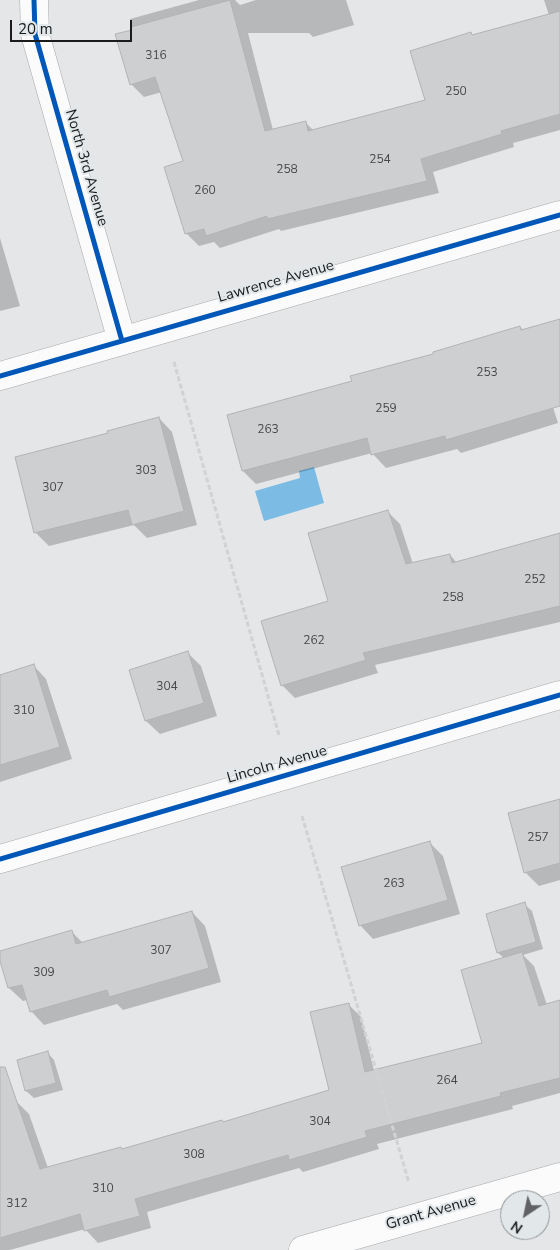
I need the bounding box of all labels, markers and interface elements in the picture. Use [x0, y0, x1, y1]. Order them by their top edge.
scale bar [12, 10, 135, 42]
text: 20 m [18, 19, 53, 39]
house number: 316 [145, 49, 167, 63]
house number: 250 [445, 85, 467, 99]
street label: North 3rd Avenue [61, 107, 111, 229]
house number: 254 [369, 153, 391, 167]
house number: 258 [276, 163, 298, 177]
house number: 260 [194, 184, 216, 198]
street label: Lawrence Avenue [216, 257, 336, 307]
house number: 253 [476, 366, 498, 380]
house number: 259 [375, 402, 397, 416]
house number: 263 [257, 423, 279, 437]
house number: 303 [135, 464, 157, 478]
house number: 307 [42, 481, 64, 495]
house number: 252 [524, 573, 546, 587]
house number: 258 [442, 591, 464, 605]
house number: 262 [303, 634, 325, 648]
house number: 304 [156, 680, 178, 694]
house number: 310 [13, 704, 35, 718]
street label: Lincoln Avenue [225, 742, 329, 788]
house number: 257 [527, 831, 549, 845]
house number: 263 [383, 877, 405, 891]
house number: 307 [150, 944, 172, 958]
house number: 309 [33, 966, 55, 980]
house number: 264 [436, 1074, 458, 1088]
house number: 304 [309, 1115, 331, 1129]
house number: 308 [183, 1148, 205, 1162]
house number: 310 [92, 1182, 114, 1196]
north arrow [500, 1190, 550, 1240]
street label: Grant Avenue [384, 1192, 478, 1234]
house number: 312 [6, 1197, 28, 1211]
text: N [507, 1216, 527, 1238]

